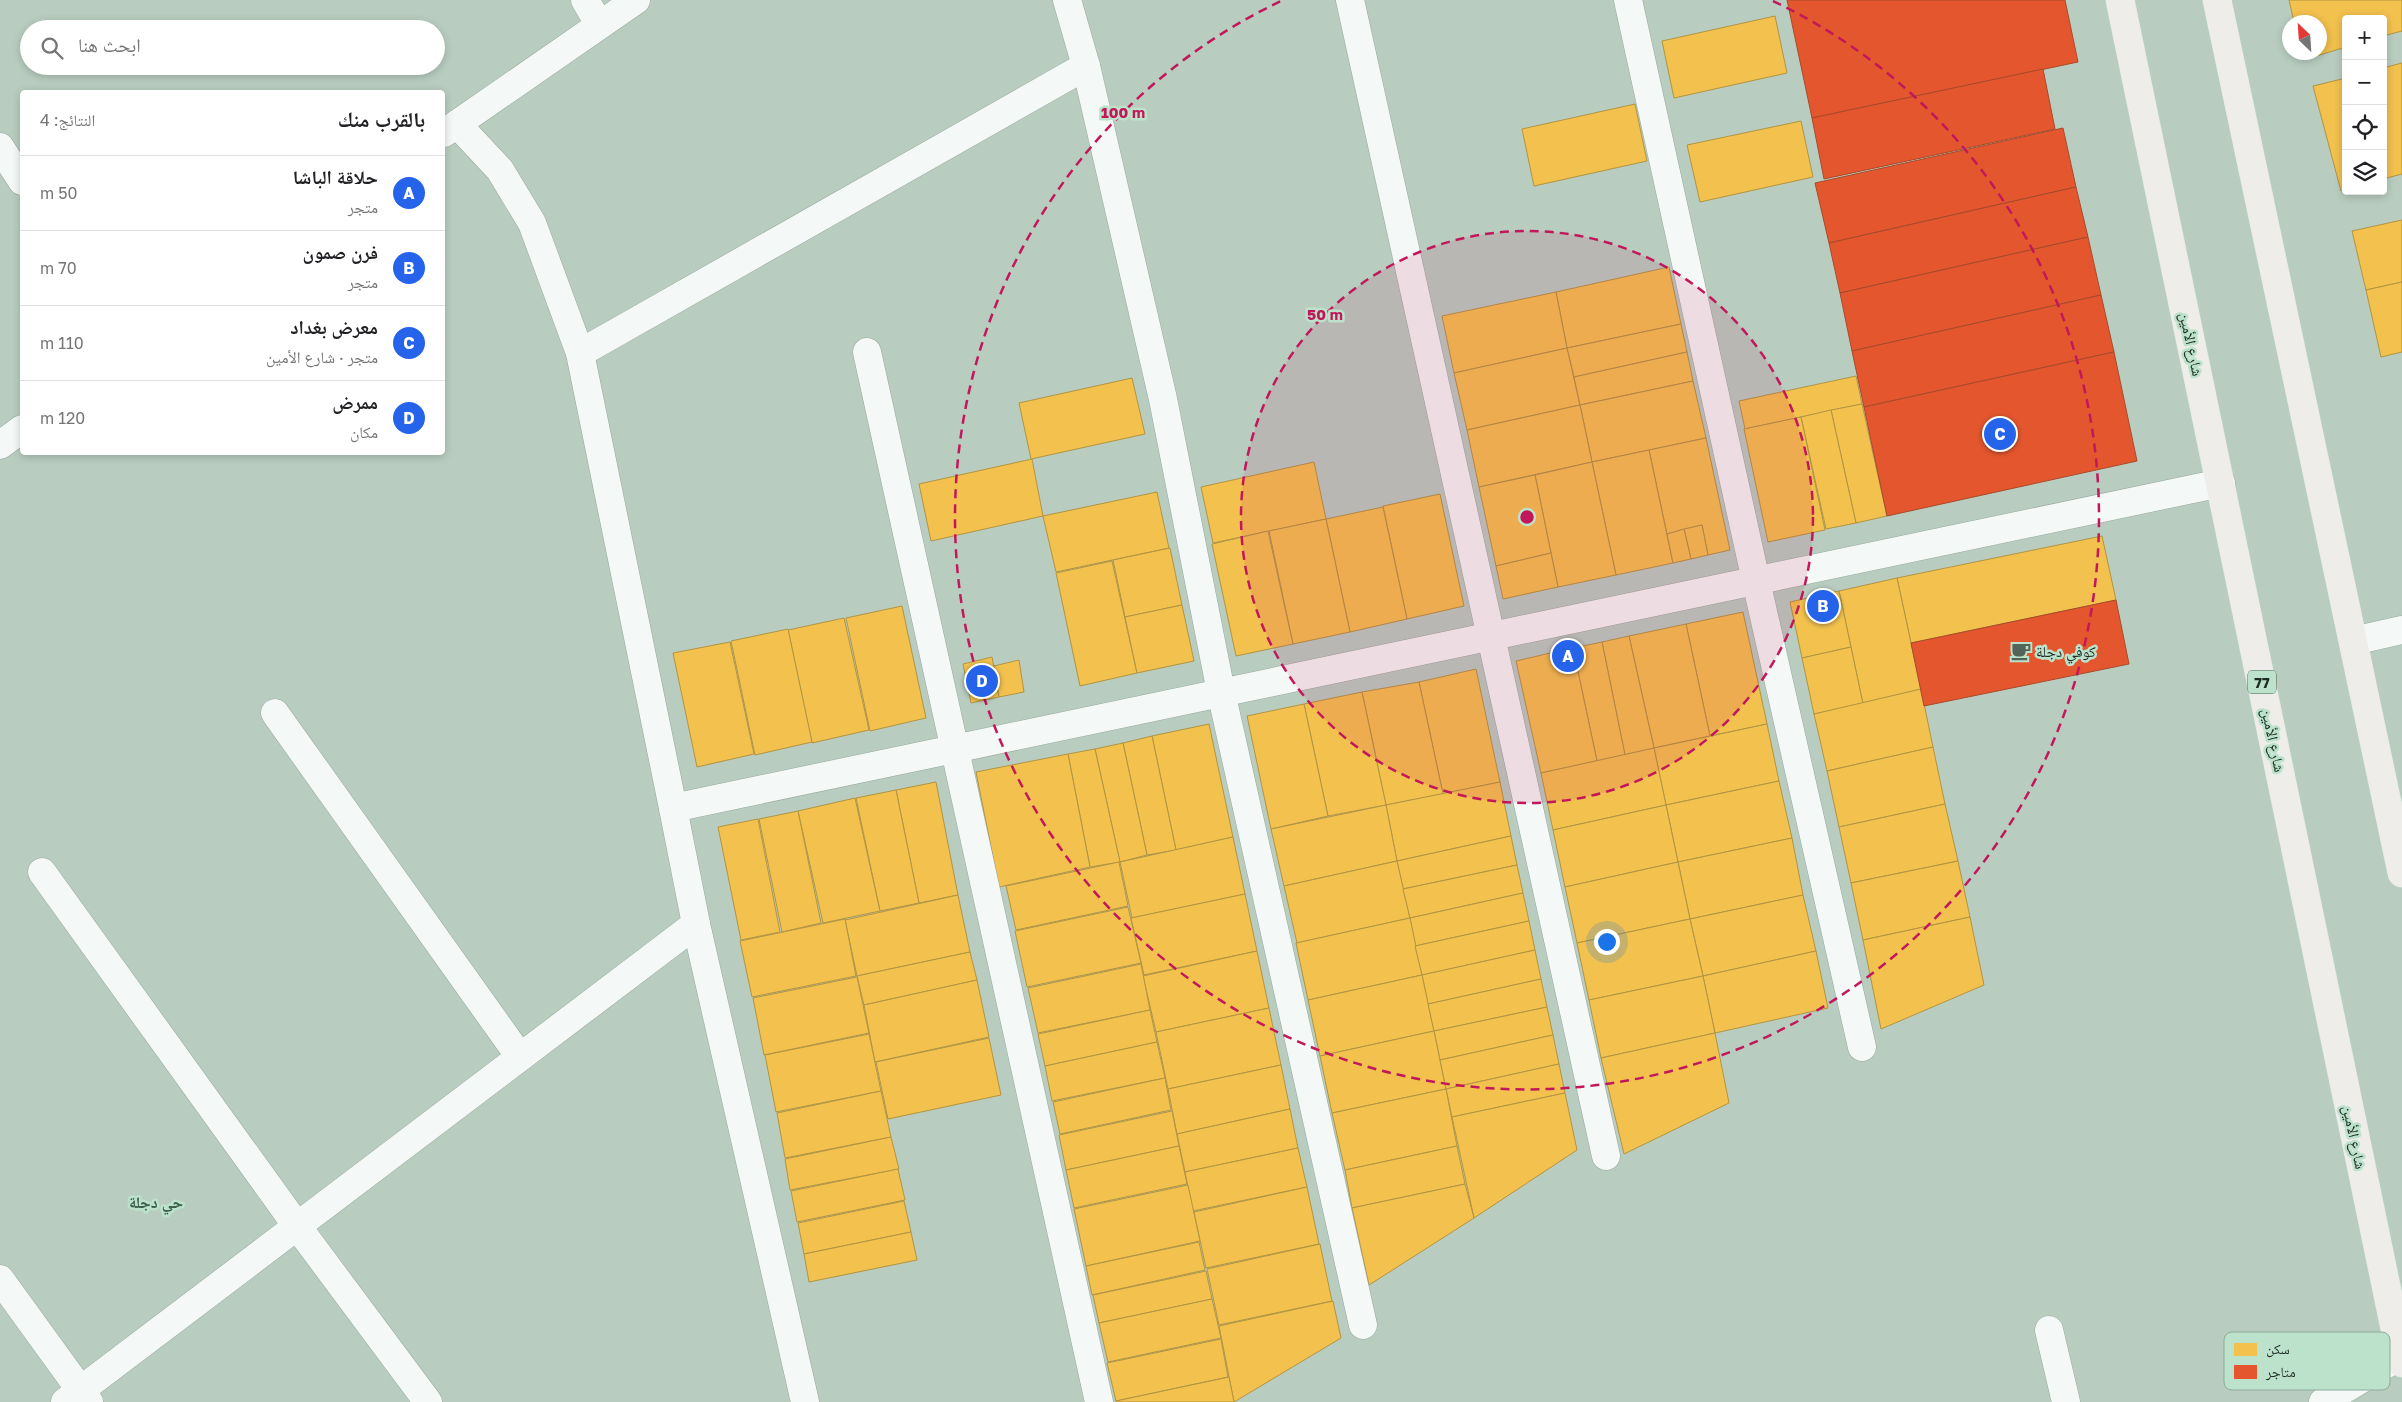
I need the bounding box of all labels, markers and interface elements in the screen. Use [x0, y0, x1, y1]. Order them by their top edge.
north arrow [2282, 15, 2327, 60]
map controls [2342, 15, 2387, 195]
button: + [2342, 15, 2387, 60]
search box [20, 20, 445, 75]
text: ابحث هنا [78, 33, 141, 56]
icon: search [38, 34, 66, 62]
button: − [2342, 60, 2387, 105]
text: 100 m [1101, 103, 1145, 121]
button: locate [2342, 105, 2387, 150]
text: بالقرب منك [338, 106, 425, 132]
text: النتائج: 4 [40, 110, 95, 130]
button: layers [2342, 150, 2387, 195]
text: حلاقة الباشا [293, 165, 378, 188]
text: 50 m [40, 183, 77, 203]
text: A [403, 183, 415, 203]
text: متجر [348, 197, 378, 217]
text: فرن صمون [302, 240, 378, 263]
text: 70 m [40, 258, 77, 278]
text: B [403, 258, 415, 278]
text: متجر [348, 272, 378, 292]
text: 50 m [1307, 305, 1343, 323]
street label: شارع الأمين [2175, 311, 2208, 378]
text: معرض بغداد [290, 315, 378, 338]
text: 110 m [40, 333, 84, 353]
text: C [403, 333, 415, 353]
text: متجر · شارع الأمين [266, 347, 378, 367]
text: ممرض [332, 390, 378, 413]
text: 120 m [40, 408, 85, 428]
text: D [403, 408, 415, 428]
pin: C [1984, 415, 2016, 453]
text: مكان [350, 422, 378, 442]
centre of rings [1518, 508, 1536, 526]
pin: B [1807, 587, 1839, 625]
pin: A [1552, 637, 1584, 675]
cafe icon: كوفي دجلة [2010, 640, 2032, 662]
place label: كوفي دجلة [2036, 642, 2096, 664]
pin: D [966, 662, 998, 700]
road number: 77 [2248, 670, 2276, 694]
street label: شارع الأمين [2257, 707, 2290, 774]
your location [1594, 929, 1620, 955]
street label: شارع الأمين [2338, 1104, 2371, 1171]
district label: حي دجلة [129, 1192, 183, 1215]
legend [2224, 1332, 2390, 1390]
text: سكن [2266, 1340, 2290, 1358]
text: متاجر [2265, 1363, 2296, 1381]

